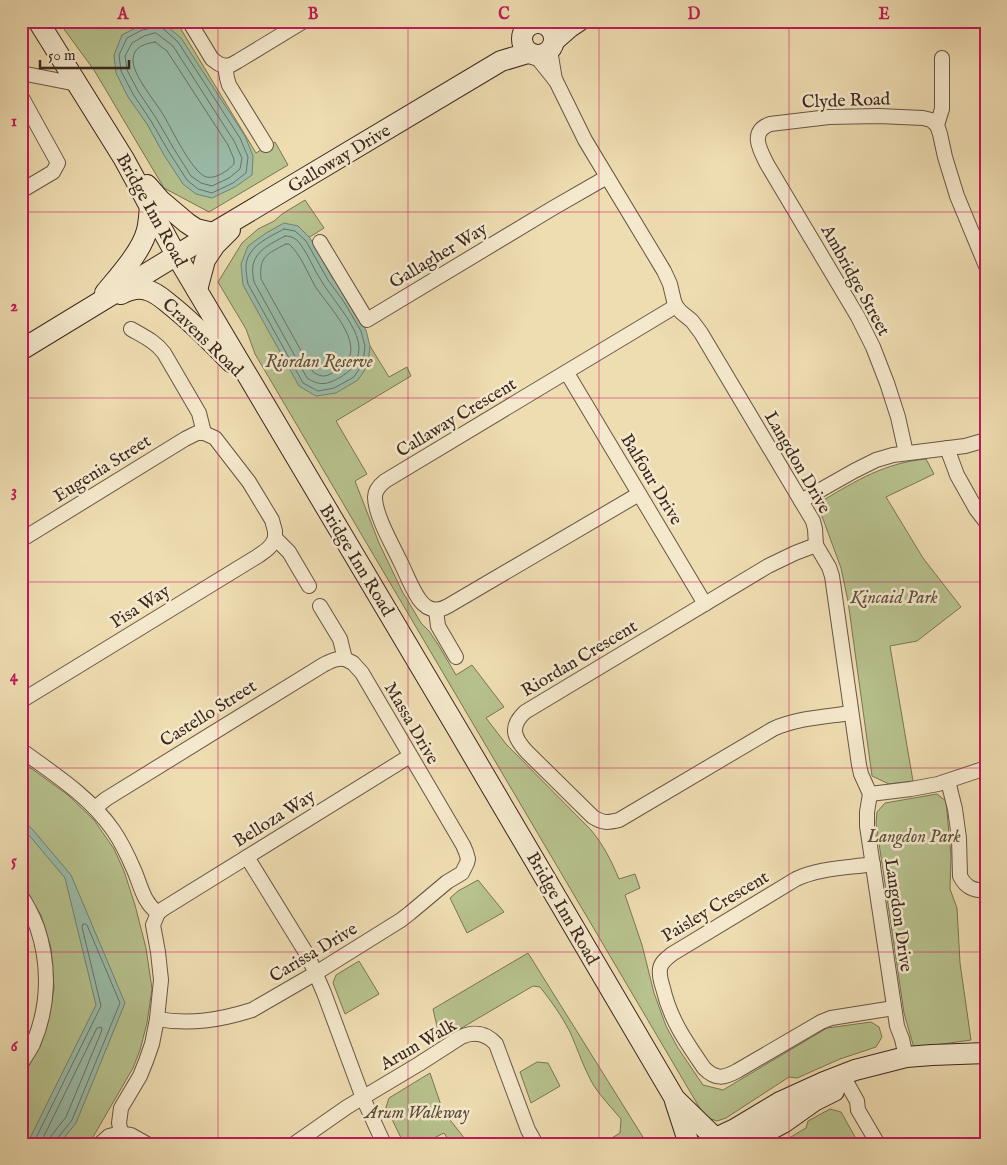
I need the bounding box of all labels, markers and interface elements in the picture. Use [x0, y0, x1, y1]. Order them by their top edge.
text: A [117, 5, 130, 25]
text: B [308, 5, 319, 25]
text: C [498, 5, 510, 25]
text: D [688, 5, 701, 25]
text: E [878, 5, 890, 25]
scale bar [40, 38, 129, 70]
text: 50 m [48, 46, 76, 65]
street label: Clyde Road [801, 88, 891, 115]
text: 1 [11, 112, 17, 132]
street label: Galloway Drive [284, 120, 395, 199]
street label: Bridge Inn Road [110, 150, 192, 272]
street label: Gallagher Way [386, 218, 492, 295]
street label: Ambridge Street [814, 220, 895, 340]
street label: Cravens Road [157, 294, 248, 383]
text: 2 [10, 297, 18, 317]
park label: Riordan Reserve [265, 351, 373, 374]
street label: Callaway Crescent [393, 373, 521, 463]
street label: Langdon Drive [758, 407, 835, 518]
street label: Eugenia Street [50, 430, 156, 508]
street label: Balfour Drive [614, 430, 687, 530]
text: 3 [11, 482, 17, 502]
street label: Bridge Inn Road [313, 501, 398, 621]
street label: Pisa Way [107, 580, 175, 634]
park label: Kincaid Park [849, 587, 938, 610]
street label: Riordan Crescent [518, 616, 642, 703]
text: 4 [10, 667, 19, 687]
street label: Castello Street [156, 675, 261, 753]
street label: Massa Drive [378, 679, 443, 769]
street label: Belloza Way [230, 785, 320, 853]
park label: Langdon Park [866, 826, 961, 849]
street label: Bridge Inn Road [520, 848, 603, 970]
text: 5 [11, 852, 17, 872]
street label: Langdon Drive [878, 857, 917, 974]
street label: Paisley Crescent [658, 866, 773, 948]
street label: Carissa Drive [266, 918, 362, 988]
street label: Arum Walk [376, 1014, 461, 1077]
text: 6 [11, 1037, 19, 1057]
park label: Arum Walkway [363, 1102, 469, 1125]

